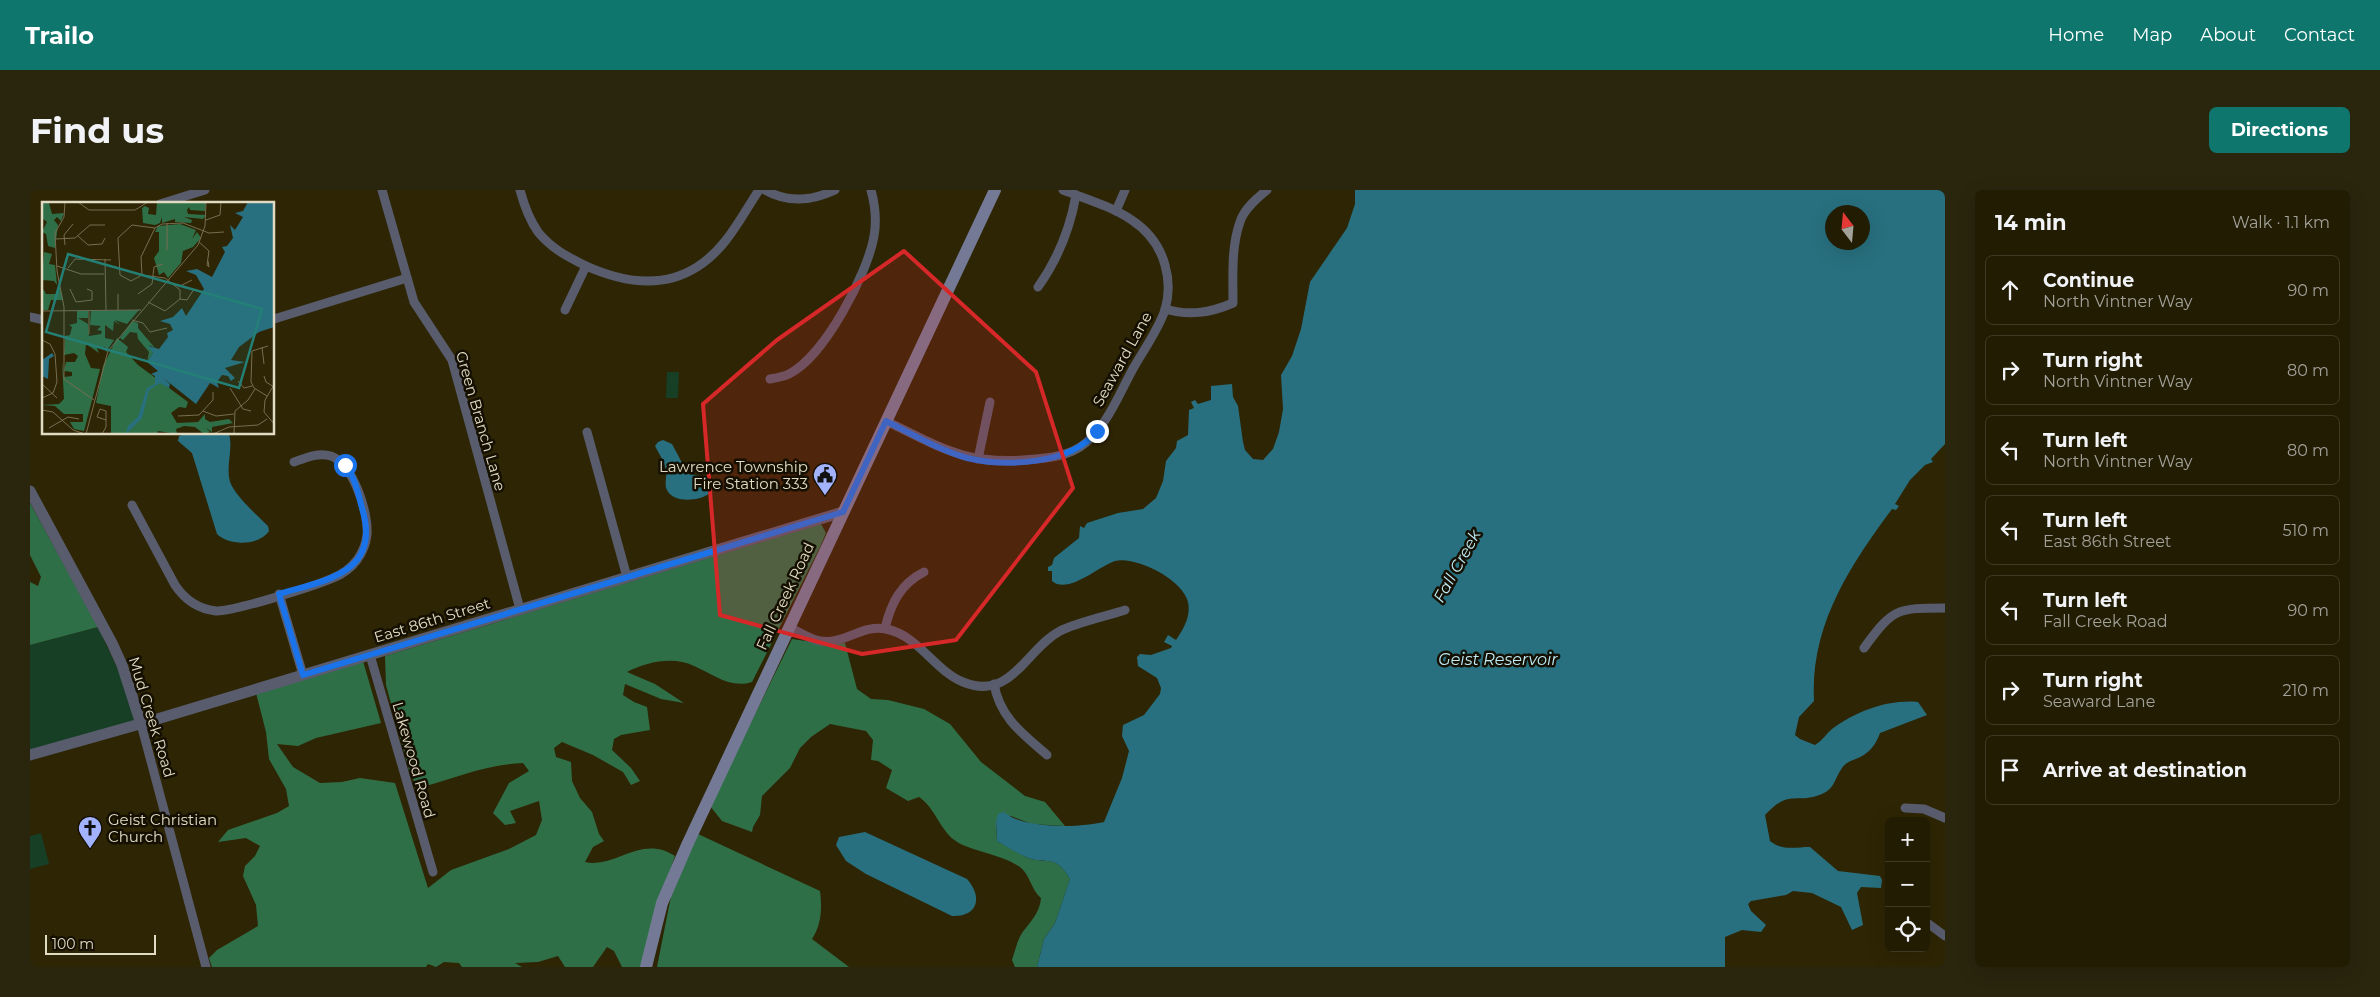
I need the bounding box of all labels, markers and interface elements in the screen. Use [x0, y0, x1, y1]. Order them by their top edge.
text: Trailo [25, 21, 94, 50]
text: Home [2048, 24, 2104, 46]
text: Map [2132, 24, 2172, 46]
text: About [2200, 24, 2256, 46]
text: Contact [2284, 24, 2355, 46]
button: Directions [2209, 107, 2350, 153]
text: Find us [30, 109, 164, 152]
inset map [42, 202, 275, 435]
north arrow [1825, 205, 1870, 250]
text: 14 min [1995, 210, 2067, 235]
text: Walk · 1.1 km [2232, 213, 2330, 232]
text: Continue [2043, 269, 2134, 292]
icon: ahead [1996, 276, 2024, 304]
text: 90 m [2287, 281, 2329, 300]
text: North Vintner Way [2043, 292, 2193, 311]
street label: Seaward Lane [1088, 308, 1156, 410]
street label: Green Branch Lane [452, 349, 510, 493]
text: Turn right [2043, 349, 2143, 372]
icon: right [1996, 356, 2024, 384]
text: 80 m [2287, 361, 2329, 380]
text: North Vintner Way [2043, 372, 2193, 391]
route end [1086, 420, 1109, 443]
text: Turn left [2043, 429, 2128, 452]
icon: left [1996, 436, 2024, 464]
text: 80 m [2287, 441, 2329, 460]
text: North Vintner Way [2043, 452, 2193, 471]
route start [334, 454, 357, 477]
place label: Lawrence Township Fire Station 333 [659, 457, 808, 493]
public building icon: Lawrence Township Fire Station 333 [812, 462, 838, 496]
text: Turn left [2043, 509, 2128, 532]
icon: left [1996, 516, 2024, 544]
text: 510 m [2282, 521, 2329, 540]
water label: Fall Creek [1429, 525, 1485, 606]
text: East 86th Street [2043, 532, 2171, 551]
street label: Fall Creek Road [752, 539, 818, 653]
text: Turn left [2043, 589, 2128, 612]
street label: East 86th Street [372, 593, 492, 647]
icon: left [1996, 596, 2024, 624]
text: 90 m [2287, 601, 2329, 620]
text: Fall Creek Road [2043, 612, 2168, 631]
water label: Geist Reservoir [1438, 650, 1558, 669]
street label: Mud Creek Road [125, 654, 179, 780]
text: Turn right [2043, 669, 2143, 692]
icon: right [1996, 676, 2024, 704]
text: 210 m [2282, 681, 2329, 700]
text: Seaward Lane [2043, 692, 2155, 711]
street label: Lakewood Road [388, 700, 440, 820]
icon: arrive [1996, 756, 2024, 784]
text: Arrive at destination [2043, 759, 2247, 782]
place label: Geist Christian Church [108, 810, 217, 846]
church icon: Geist Christian Church [77, 815, 103, 849]
map controls [1885, 817, 1930, 952]
button: + [1885, 817, 1930, 862]
button: − [1885, 862, 1930, 907]
button: locate [1885, 907, 1930, 952]
scale bar [45, 932, 156, 955]
text: 100 m [52, 935, 94, 953]

